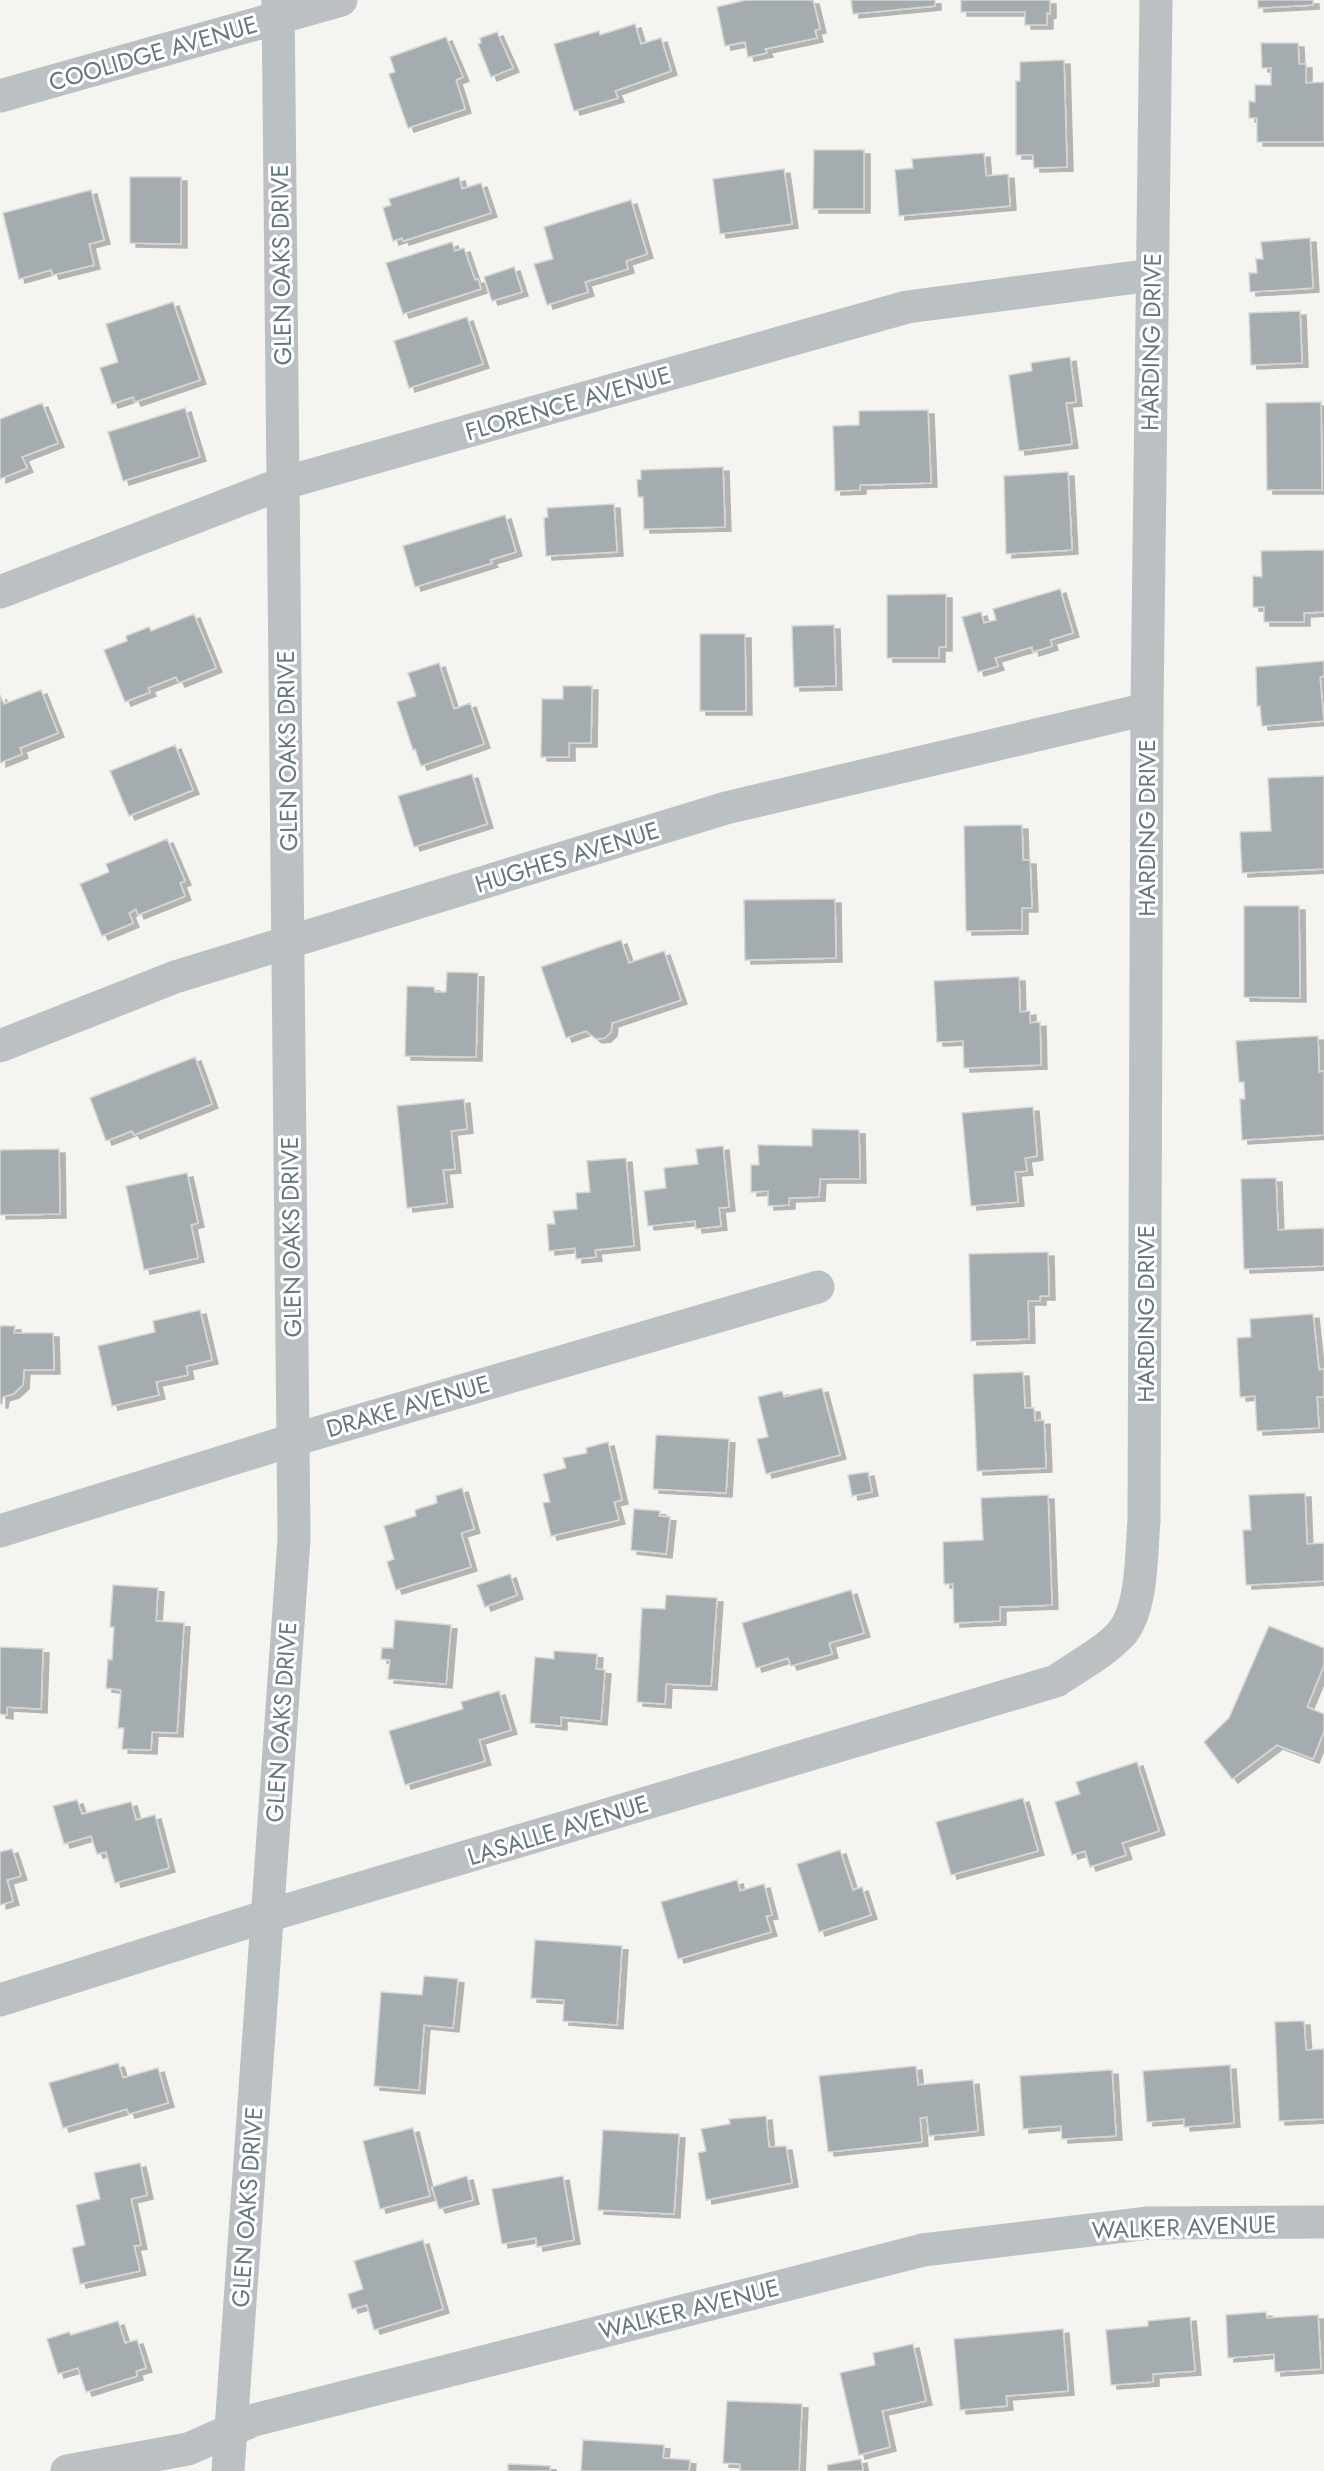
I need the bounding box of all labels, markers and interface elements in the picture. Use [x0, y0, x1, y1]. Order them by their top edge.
street label: COOLIDGE AVENUE [45, 6, 261, 100]
street label: GLEN OAKS DRIVE [262, 164, 300, 366]
street label: HARDING DRIVE [1132, 253, 1170, 431]
street label: FLORENCE AVENUE [461, 357, 675, 449]
street label: GLEN OAKS DRIVE [268, 650, 306, 852]
street label: HARDING DRIVE [1129, 739, 1164, 917]
street label: HUGHES AVENUE [471, 812, 663, 902]
street label: GLEN OAKS DRIVE [272, 1136, 310, 1338]
street label: HARDING DRIVE [1128, 1225, 1163, 1403]
street label: DRAKE AVENUE [322, 1366, 494, 1446]
street label: GLEN OAKS DRIVE [257, 1620, 305, 1824]
street label: LASALLE AVENUE [463, 1786, 653, 1874]
street label: GLEN OAKS DRIVE [223, 2105, 271, 2309]
street label: WALKER AVENUE [1091, 2206, 1277, 2248]
street label: WALKER AVENUE [595, 2270, 783, 2348]

